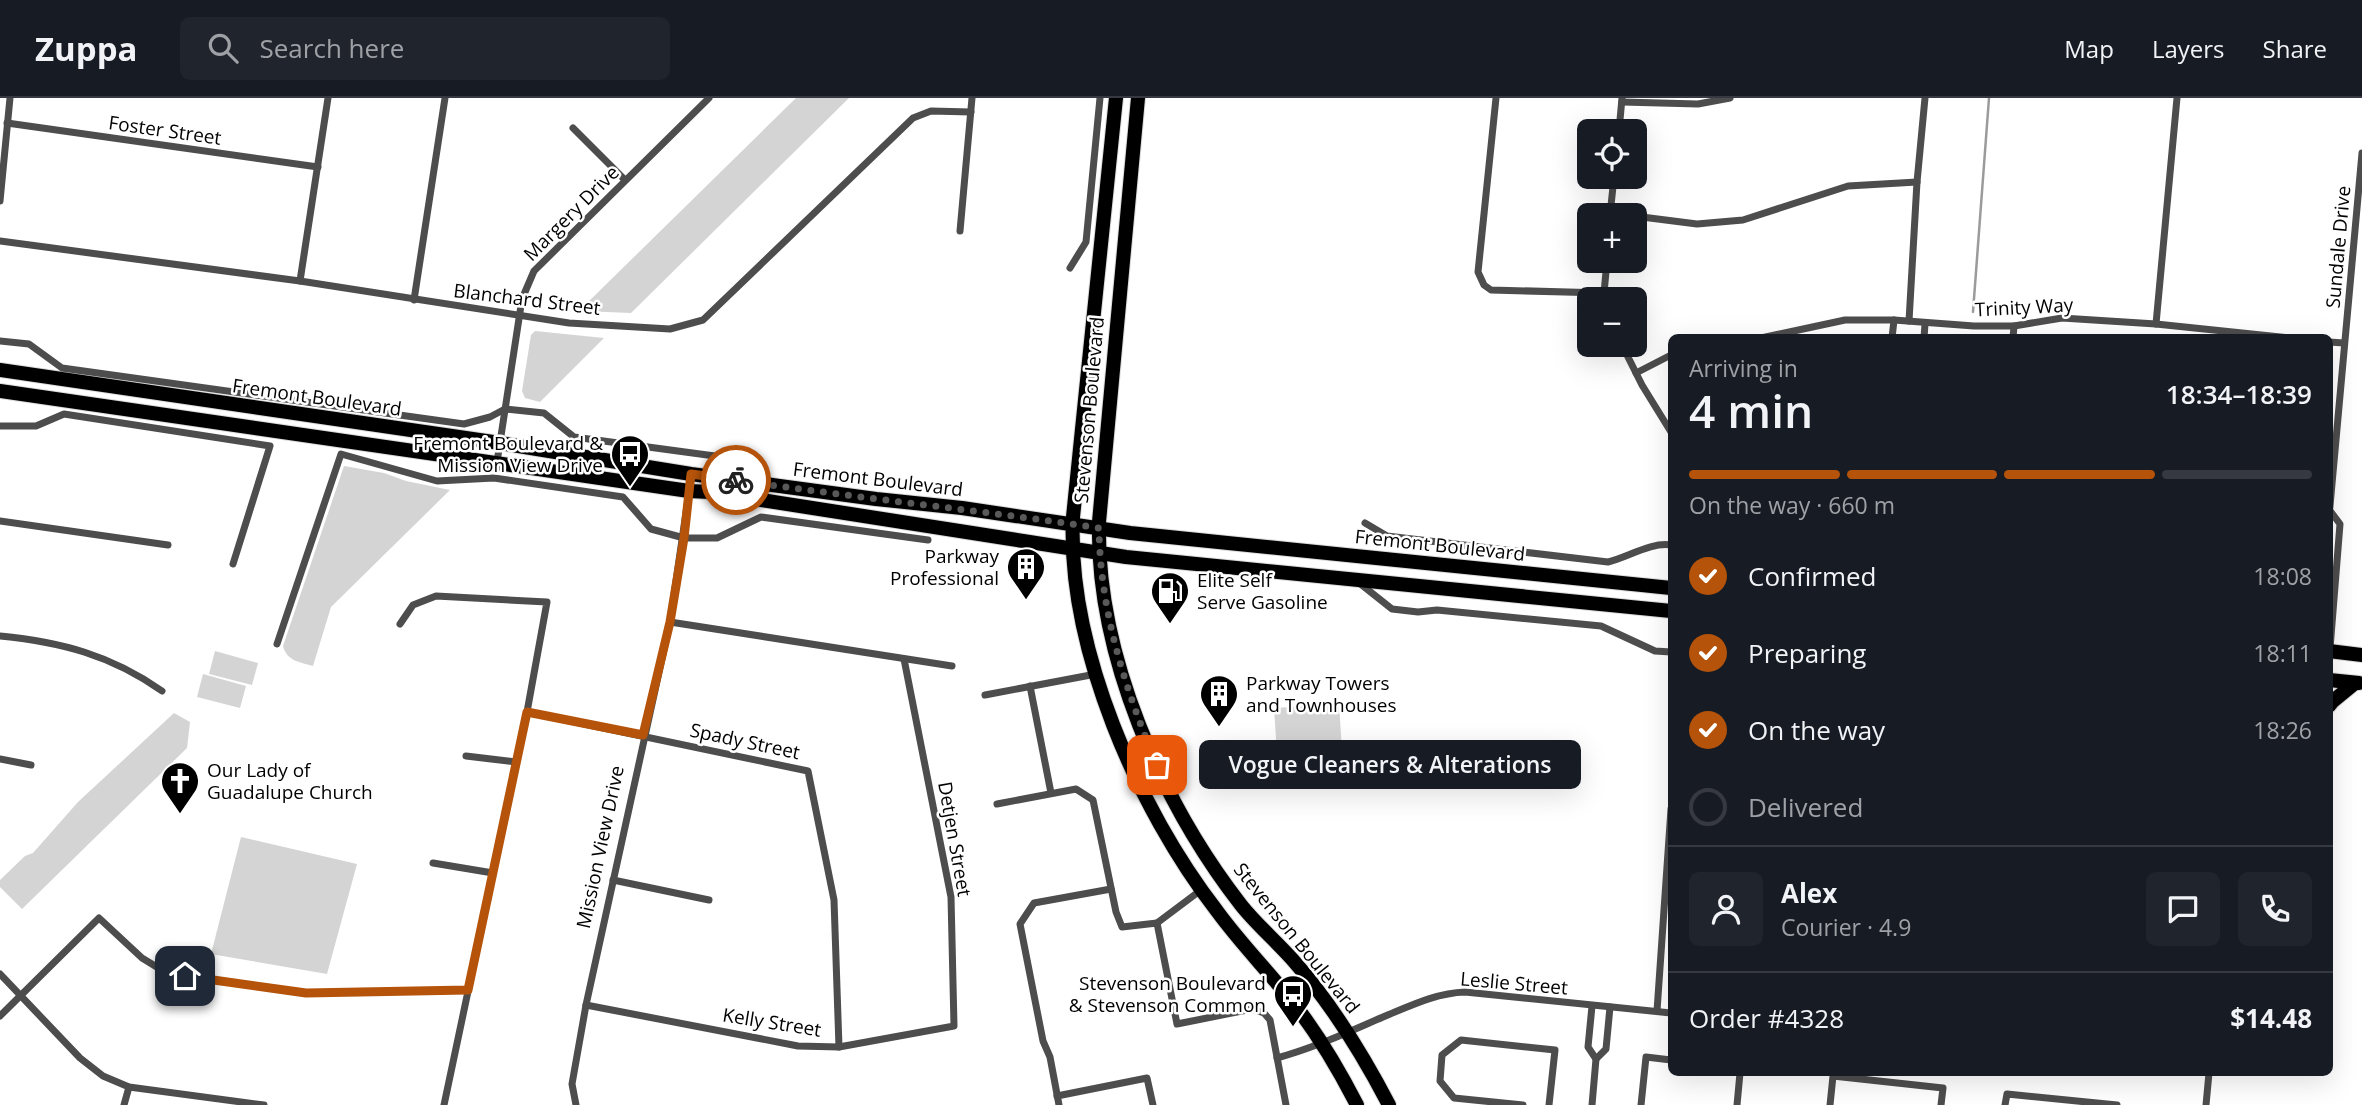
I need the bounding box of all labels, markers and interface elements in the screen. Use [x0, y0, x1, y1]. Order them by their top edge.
search box [180, 17, 670, 80]
text: Zuppa [35, 26, 138, 71]
icon: search [204, 29, 242, 67]
text: Search here [260, 30, 404, 66]
text: Map [2064, 32, 2114, 65]
text: Layers [2152, 32, 2225, 65]
text: Share [2263, 32, 2327, 65]
street label: Foster Street [107, 109, 223, 151]
map controls [1577, 119, 1647, 357]
button: locate [1577, 119, 1647, 189]
street label: Margery Drive [518, 160, 624, 266]
street label: Sundale Drive [2320, 185, 2356, 309]
button: + [1577, 203, 1647, 273]
street label: Blanchard Street [452, 277, 602, 321]
button: − [1577, 287, 1647, 357]
street label: Trinity Way [1974, 291, 2074, 323]
street label: Stevenson Boulevard [1068, 316, 1110, 504]
text: Arriving in [1689, 352, 1798, 384]
street label: Fremont Boulevard [231, 372, 403, 422]
text: 18:34–18:39 [2166, 376, 2312, 412]
text: 4 min [1689, 379, 1813, 441]
place label: Fremont Boulevard & Mission View Drive [413, 430, 603, 478]
bus stop icon: Fremont Boulevard & Mission View Drive [609, 433, 651, 488]
courier [701, 445, 771, 515]
street label: Fremont Boulevard [792, 456, 964, 502]
icon: bike [717, 461, 755, 499]
text: On the way · 660 m [1689, 489, 1895, 521]
street label: Fremont Boulevard [1354, 523, 1526, 567]
place label: Parkway Professional [890, 543, 999, 591]
building icon: Parkway Professional [1005, 546, 1047, 601]
icon: check [1689, 557, 1727, 595]
text: Confirmed [1748, 558, 1876, 594]
text: 18:08 [2253, 560, 2312, 592]
place label: Elite Self Serve Gasoline [1197, 567, 1328, 615]
fuel station icon: Elite Self Serve Gasoline [1149, 570, 1191, 625]
icon: check [1689, 634, 1727, 672]
text: Preparing [1748, 635, 1866, 671]
text: 18:11 [2253, 637, 2312, 669]
place label: Parkway Towers and Townhouses [1246, 670, 1397, 718]
building icon: Parkway Towers and Townhouses [1198, 673, 1240, 728]
icon: check [1689, 711, 1727, 749]
text: On the way [1748, 712, 1885, 748]
text: 18:26 [2253, 714, 2312, 746]
street label: Spady Street [688, 717, 803, 765]
pin [1127, 735, 1187, 795]
callout: Vogue Cleaners & Alterations [1199, 740, 1580, 790]
icon: bag [1138, 746, 1176, 784]
text: Vogue Cleaners & Alterations [1228, 748, 1552, 780]
place label: Our Lady of Guadalupe Church [207, 757, 373, 805]
church icon: Our Lady of Guadalupe Church [159, 760, 201, 815]
street label: Mission View Drive [570, 763, 630, 931]
street label: Detjen Street [932, 779, 978, 899]
text: Delivered [1748, 789, 1863, 825]
street label: Stevenson Boulevard [1228, 857, 1366, 1019]
button: person [1689, 872, 1763, 946]
button: chat [2146, 872, 2220, 946]
button: phone [2238, 872, 2312, 946]
text: Alex [1781, 875, 1837, 911]
text: Courier · 4.9 [1781, 911, 1911, 943]
pin [155, 946, 215, 1006]
icon: home [166, 957, 204, 995]
street label: Leslie Street [1459, 965, 1569, 1001]
place label: Stevenson Boulevard & Stevenson Common [1069, 970, 1266, 1018]
bus stop icon: Stevenson Boulevard & Stevenson Common [1272, 973, 1314, 1028]
text: Order #4328 [1689, 1000, 1844, 1036]
text: $14.48 [2230, 1000, 2312, 1036]
street label: Kelly Street [721, 1001, 823, 1043]

